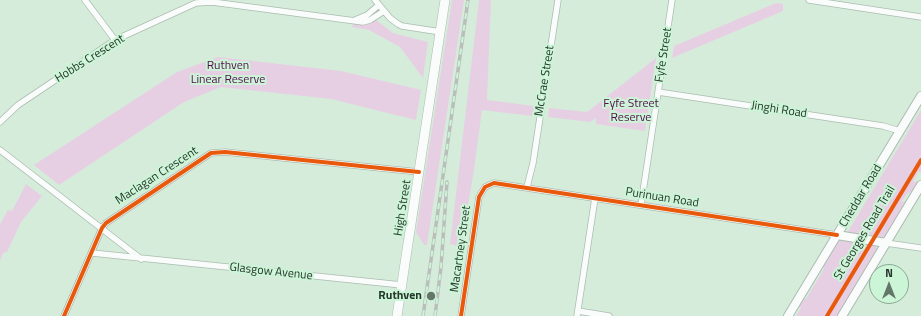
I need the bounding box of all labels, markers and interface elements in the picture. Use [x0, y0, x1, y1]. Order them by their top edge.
street label: Fyfe Street [653, 26, 675, 84]
street label: Hobbs Crescent [53, 32, 127, 86]
street label: McCrae Street [532, 45, 558, 117]
park label: Ruthven Linear Reserve [191, 59, 265, 87]
park label: Fyfe Street Reserve [603, 97, 659, 125]
street label: Jinghi Road [750, 98, 808, 122]
street label: Maclagan Crescent [113, 144, 201, 208]
street label: Cheddar Road [837, 162, 885, 230]
street label: High Street [391, 179, 415, 237]
street label: St Georges Road Trail [831, 183, 899, 283]
street label: Purinuan Road [624, 185, 700, 211]
street label: Macartney Street [448, 205, 474, 293]
street label: Glasgow Avenue [229, 260, 313, 284]
north arrow [869, 264, 909, 304]
text: N [885, 265, 893, 281]
place label: Ruthven [378, 289, 422, 303]
marker: Ruthven [425, 290, 437, 302]

